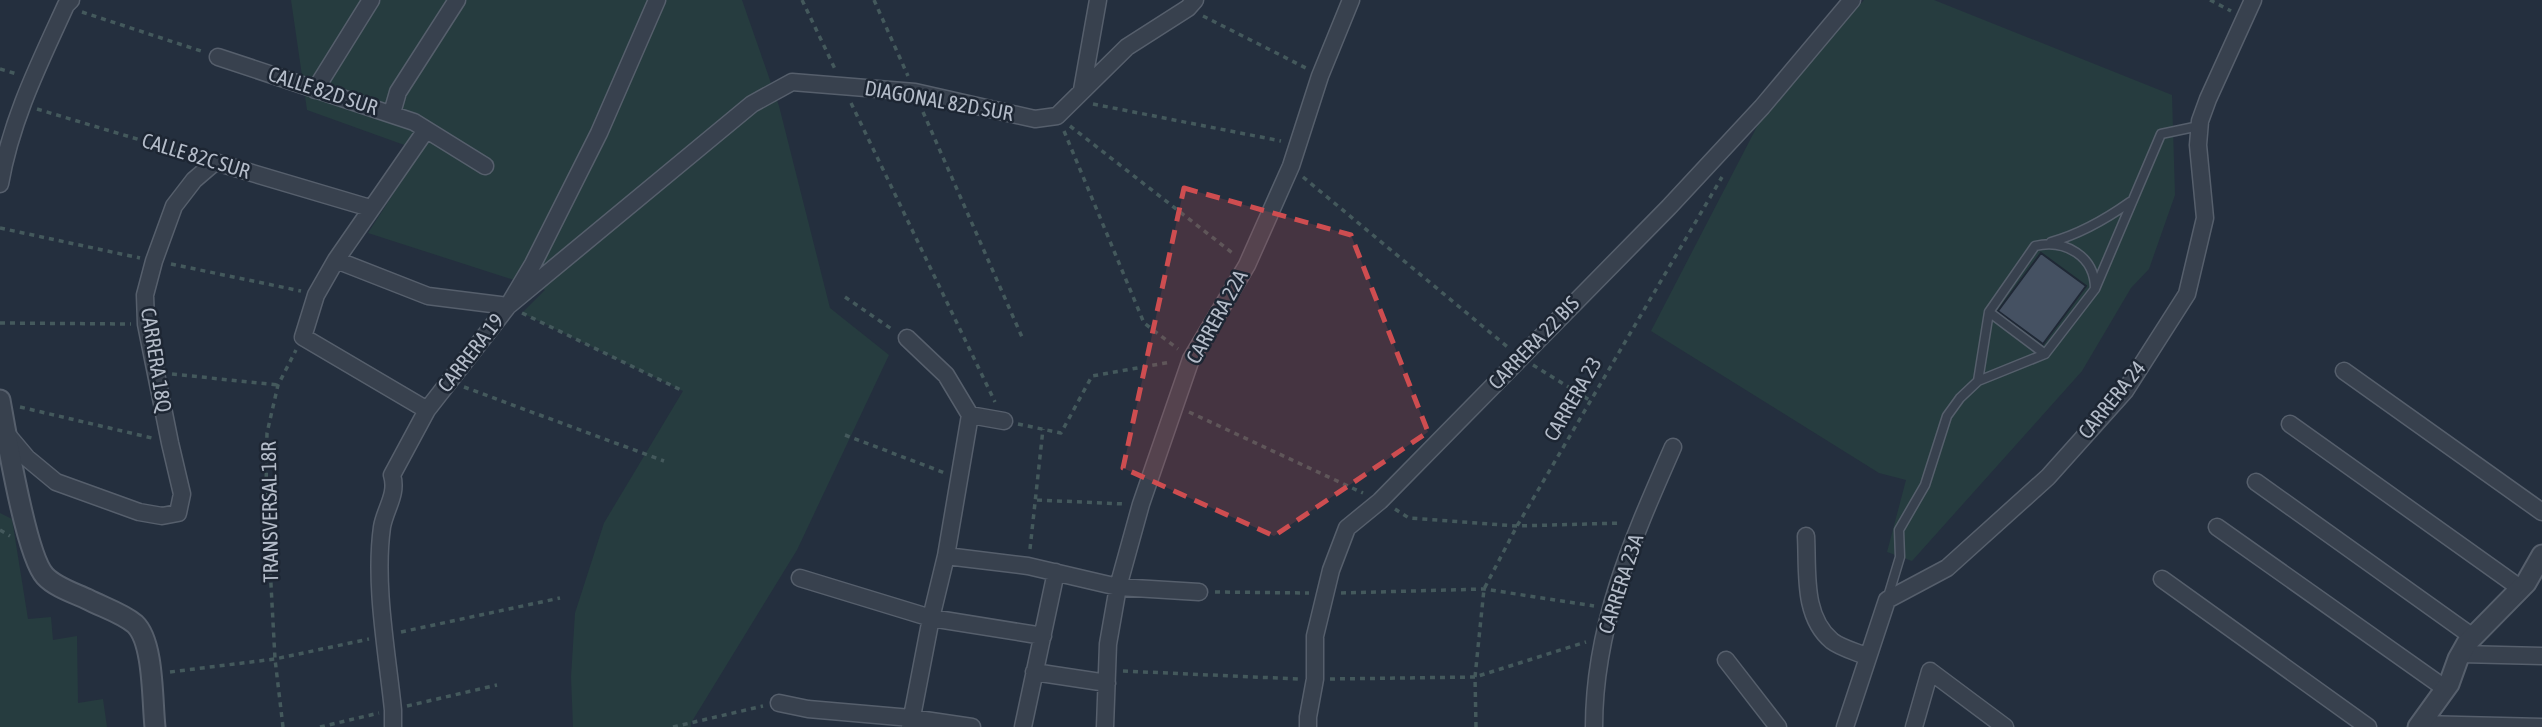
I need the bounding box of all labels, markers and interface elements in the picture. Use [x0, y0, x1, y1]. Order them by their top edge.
street label: CALLE 82D SUR [265, 61, 382, 119]
street label: DIAGONAL 82D SUR [863, 75, 1016, 125]
street label: CALLE 82C SUR [139, 127, 254, 183]
street label: CARRERA 22A [1181, 265, 1252, 368]
street label: CARRERA 22 BIS [1483, 291, 1584, 394]
street label: CARRERA 18Q [137, 306, 177, 414]
street label: CARRERA 19 [432, 308, 508, 396]
street label: CARRERA 23 [1538, 352, 1606, 445]
street label: CARRERA 24 [2073, 356, 2150, 443]
street label: TRANSVERSAL 18R [256, 441, 282, 583]
street label: CARRERA 23A [1593, 530, 1648, 637]

